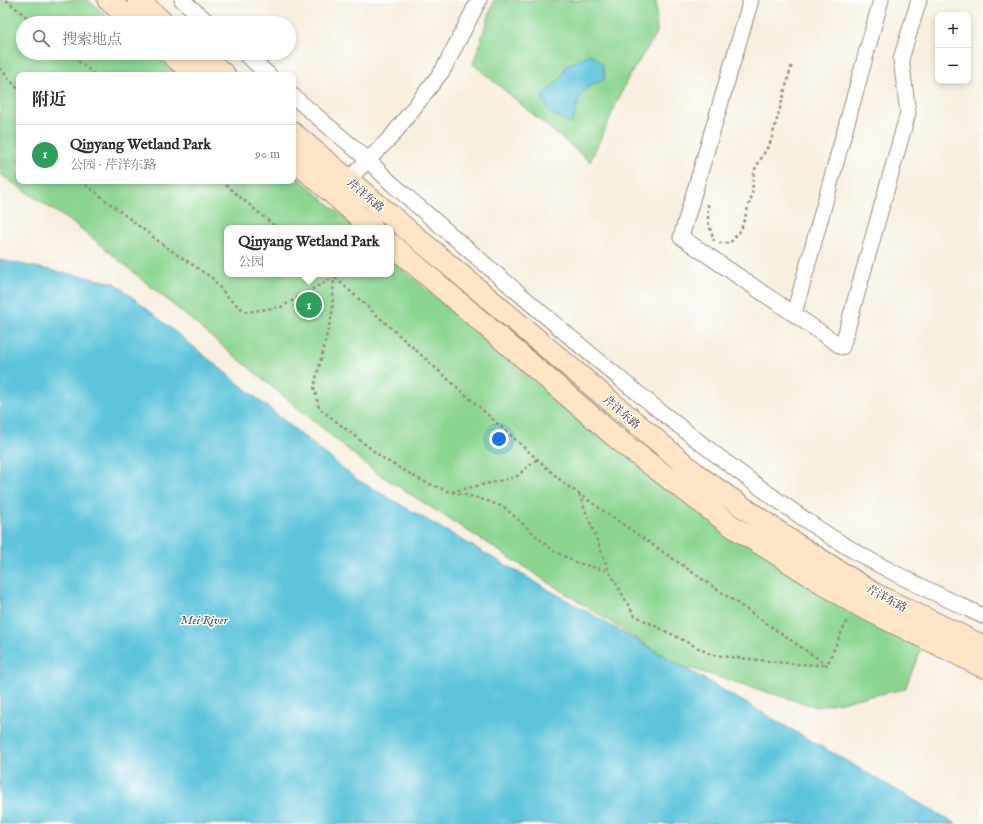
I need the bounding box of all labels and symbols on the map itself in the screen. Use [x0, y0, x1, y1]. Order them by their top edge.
street label: 芹洋东路 [344, 176, 387, 215]
pin: 1 [296, 290, 322, 320]
street label: 芹洋东路 [600, 393, 643, 432]
your location [489, 429, 509, 449]
street label: 芹洋东路 [864, 582, 909, 615]
water label: Mei River [181, 613, 228, 628]

